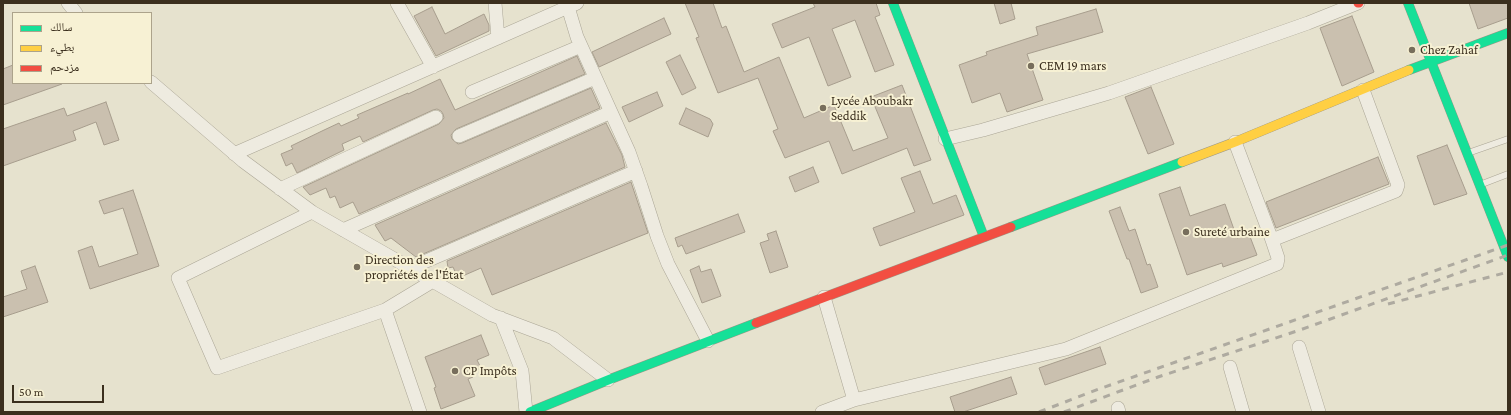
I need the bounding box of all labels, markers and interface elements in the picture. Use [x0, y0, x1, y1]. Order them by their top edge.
legend [12, 12, 152, 84]
text: سالك [50, 20, 72, 34]
text: بطيء [50, 40, 74, 54]
place label: Chez Zahaf [1420, 42, 1478, 58]
marker: Chez Zahaf [1407, 45, 1417, 55]
place label: CEM 19 mars [1039, 58, 1106, 74]
text: مزدحم [50, 60, 79, 74]
marker: CEM 19 mars [1026, 61, 1036, 71]
place label: Lycée Aboubakr Seddik [831, 93, 913, 124]
marker: Lycée Aboubakr Seddik [818, 103, 828, 113]
place label: Sureté urbaine [1194, 224, 1270, 240]
marker: Sureté urbaine [1181, 227, 1191, 237]
place label: Direction des propriétés de l'État [365, 252, 464, 283]
marker: Direction des propriétés de l'État [352, 262, 362, 272]
place label: CP Impôts [463, 363, 517, 379]
marker: CP Impôts [450, 366, 460, 376]
scale bar [14, 377, 106, 403]
text: 50 m [19, 385, 43, 399]

